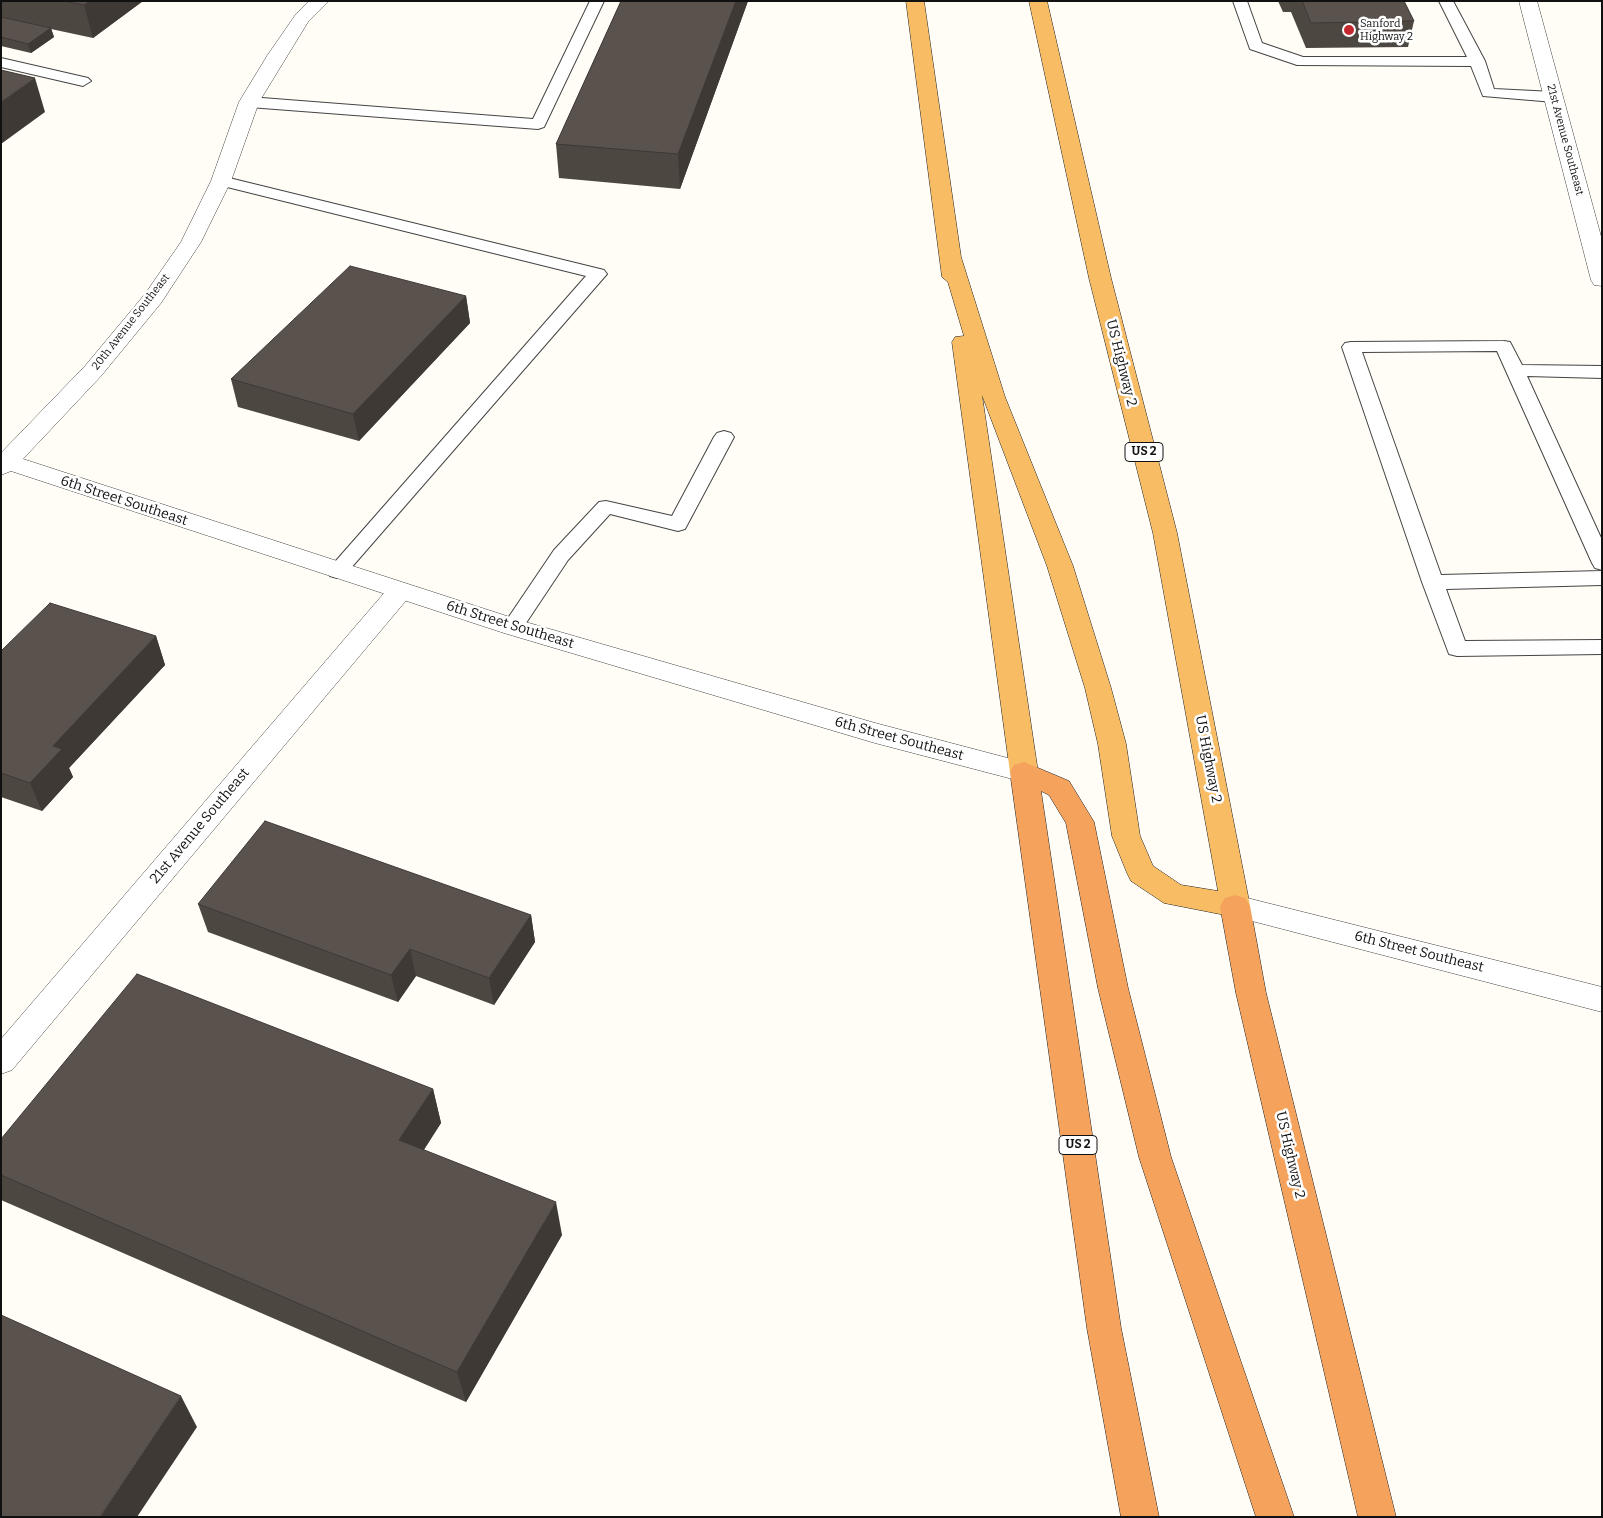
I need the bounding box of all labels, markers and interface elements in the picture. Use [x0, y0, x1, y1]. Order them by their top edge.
place label: Sanford Highway 2 [1360, 17, 1413, 43]
marker: Sanford Highway 2 [1342, 23, 1356, 37]
street label: 21st Avenue Southeast [1544, 83, 1586, 197]
street label: 20th Avenue Southeast [89, 271, 173, 373]
street label: US Highway 2 [1102, 318, 1140, 408]
road number: US 2 [1125, 442, 1163, 462]
street label: 6th Street Southeast [58, 473, 190, 529]
street label: 6th Street Southeast [444, 598, 576, 652]
street label: 6th Street Southeast [833, 714, 965, 764]
street label: US Highway 2 [1191, 714, 1225, 804]
street label: 21st Avenue Southeast [147, 765, 253, 887]
street label: 6th Street Southeast [1353, 928, 1485, 976]
street label: US Highway 2 [1272, 1110, 1308, 1200]
road number: US 2 [1059, 1136, 1097, 1154]

